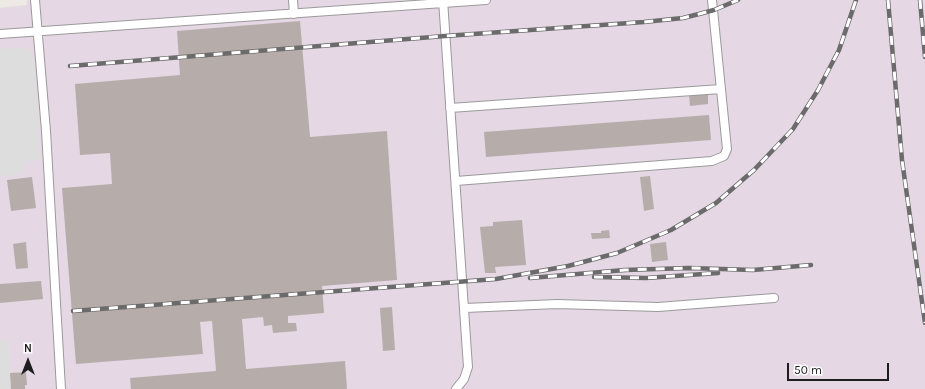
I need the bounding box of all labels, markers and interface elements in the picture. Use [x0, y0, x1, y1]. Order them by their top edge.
north arrow [8, 341, 48, 381]
text: N [24, 342, 32, 355]
scale bar [789, 355, 891, 381]
text: 50 m [794, 363, 822, 377]

